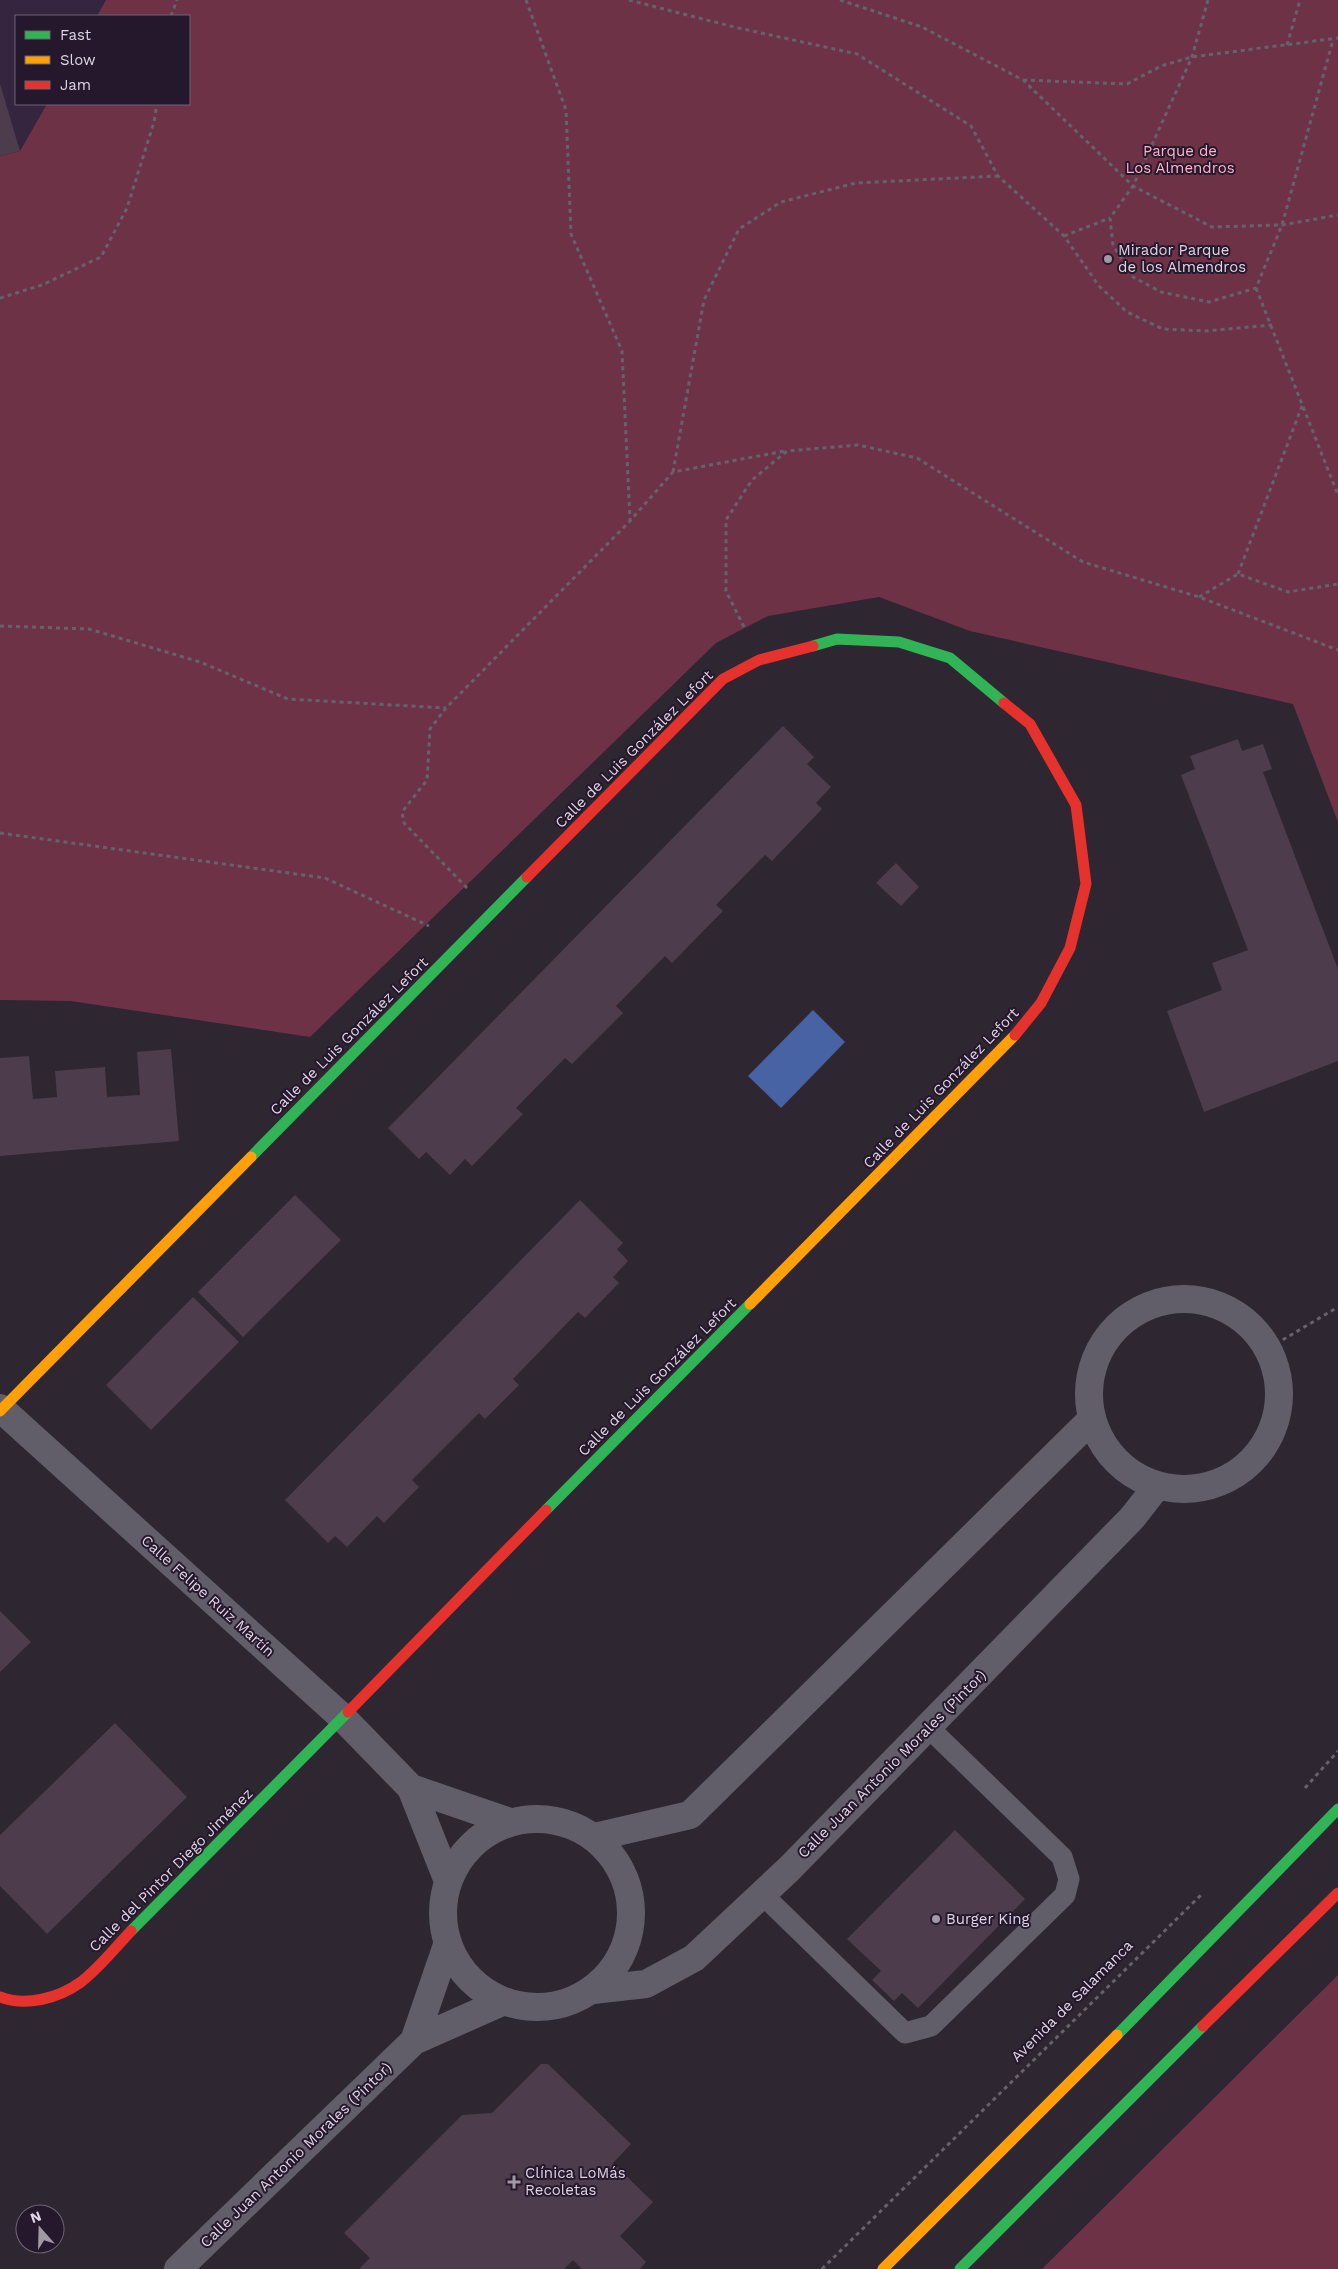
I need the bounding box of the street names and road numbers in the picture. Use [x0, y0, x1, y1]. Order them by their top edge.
street label: Calle de Luis González Lefort [551, 666, 717, 832]
street label: Calle de Luis González Lefort [266, 953, 432, 1119]
street label: Calle de Luis González Lefort [860, 1004, 1023, 1172]
street label: Calle de Luis González Lefort [574, 1294, 740, 1460]
street label: Calle Felipe Ruiz Martín [138, 1531, 278, 1661]
street label: Calle Juan Antonio Morales (Pintor) [794, 1666, 990, 1862]
street label: Calle del Pintor Diego Jiménez [85, 1784, 257, 1956]
street label: Avenida de Salamanca [1007, 1936, 1137, 2066]
street label: Calle Juan Antonio Morales (Pintor) [197, 2059, 395, 2251]

